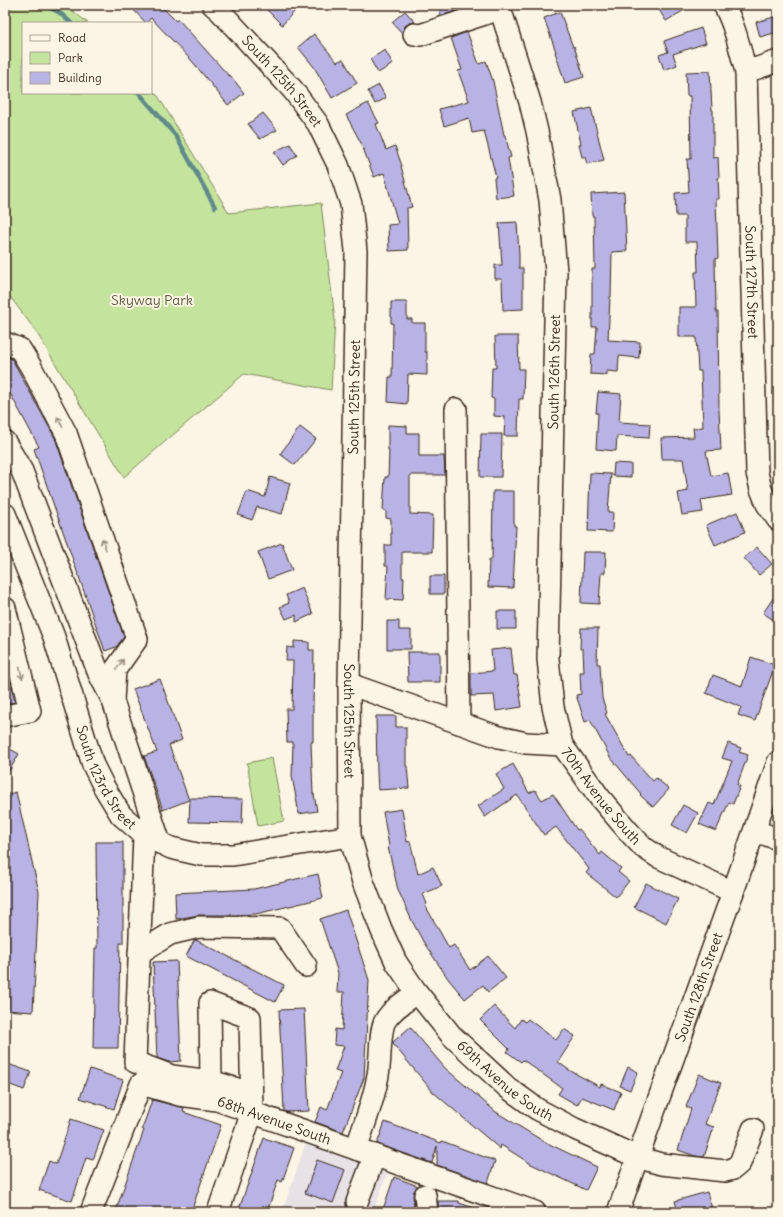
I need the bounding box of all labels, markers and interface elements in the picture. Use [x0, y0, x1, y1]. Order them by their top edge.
legend [22, 22, 152, 94]
text: Road [58, 30, 86, 45]
street label: South 125th Street [238, 32, 326, 131]
text: Park [58, 50, 83, 65]
text: Building [58, 70, 102, 85]
street label: South 127th Street [741, 225, 762, 339]
park label: Skyway Park [111, 291, 193, 309]
street label: South 126th Street [544, 314, 564, 430]
street label: South 125th Street [344, 339, 364, 455]
one-way arrow [56, 416, 64, 428]
one-way arrow [100, 539, 108, 551]
one-way arrow [116, 658, 124, 669]
street label: South 125th Street [340, 663, 359, 779]
one-way arrow [18, 666, 25, 679]
street label: South 123rd Street [72, 723, 140, 833]
street label: 70th Avenue South [557, 743, 645, 848]
street label: South 128th Street [671, 930, 727, 1044]
street label: 69th Avenue South [453, 1036, 556, 1125]
street label: 68th Avenue South [215, 1092, 333, 1148]

